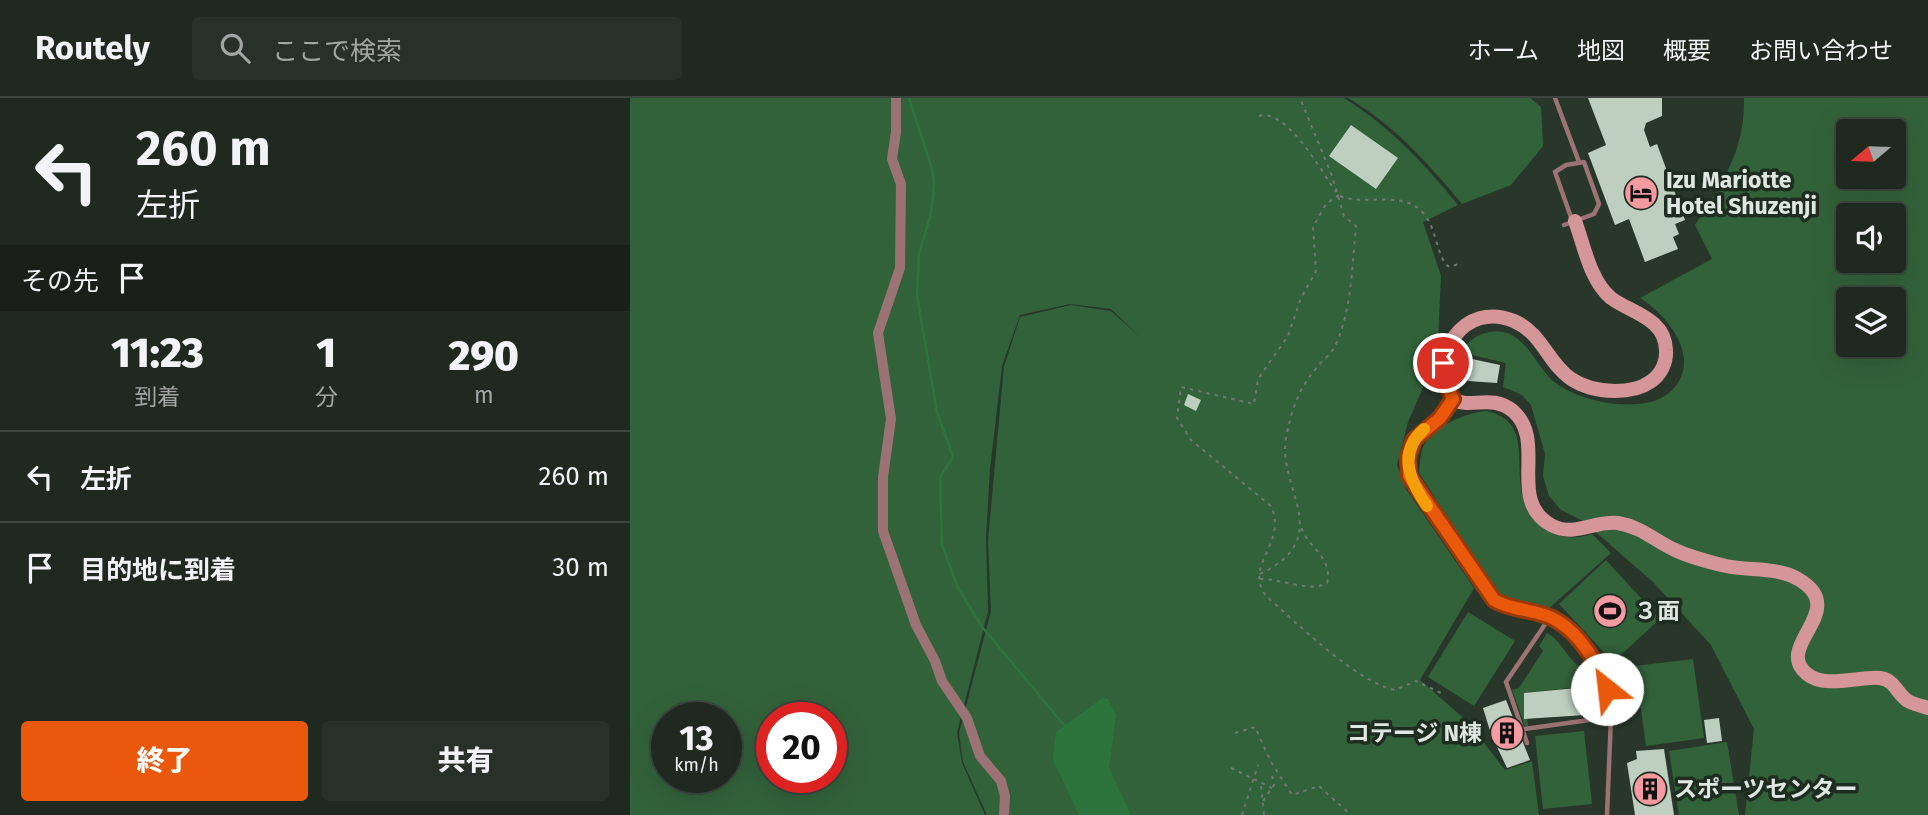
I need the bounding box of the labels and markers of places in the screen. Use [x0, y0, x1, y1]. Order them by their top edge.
place label: Izu Mariotte Hotel Shuzenji [1666, 166, 1817, 220]
hotel icon: Izu Mariotte Hotel Shuzenji [1622, 174, 1660, 212]
pin [1413, 333, 1473, 393]
sports icon: ３面 [1591, 592, 1629, 630]
place label: ３面 [1634, 597, 1680, 625]
building icon: コテージ N棟 [1488, 714, 1526, 752]
place label: コテージ N棟 [1347, 719, 1482, 747]
building icon: スポーツセンター [1631, 770, 1669, 808]
place label: スポーツセンター [1674, 775, 1858, 803]

